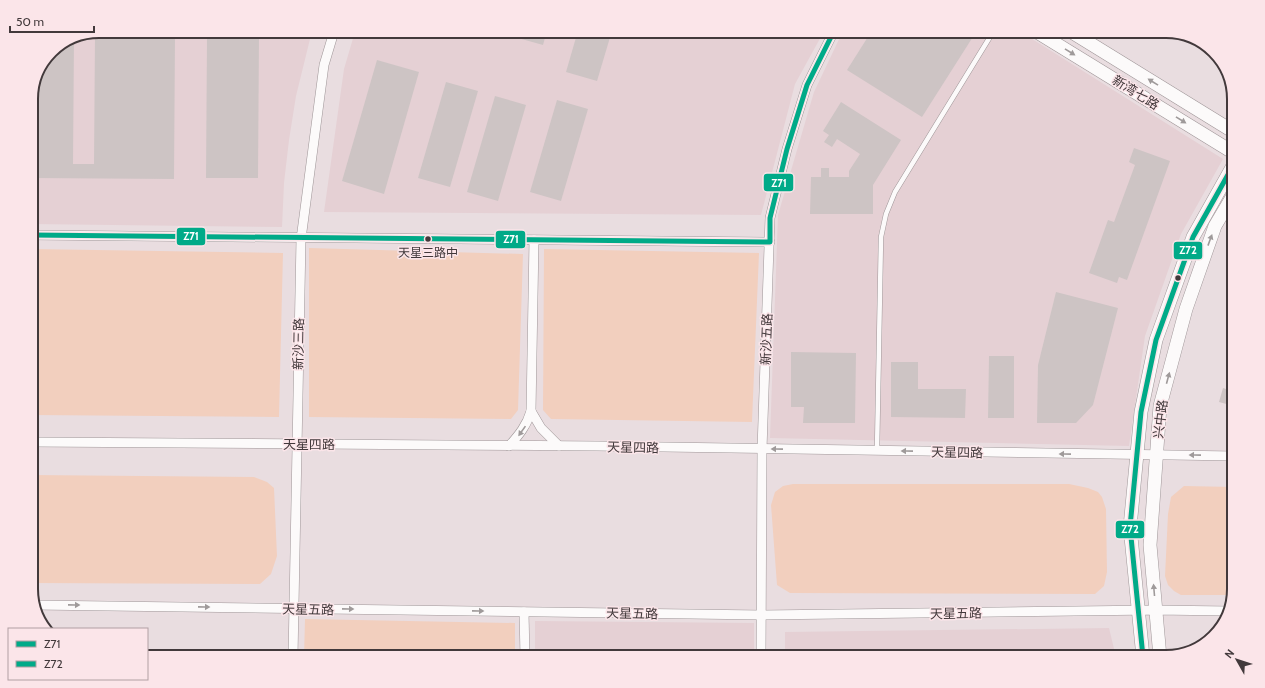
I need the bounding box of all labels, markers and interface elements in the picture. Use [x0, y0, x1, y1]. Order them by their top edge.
scale bar [10, 8, 94, 34]
text: 50 m [16, 14, 44, 29]
one-way arrow [1065, 48, 1075, 56]
street label: 新湾七路 [1110, 71, 1162, 113]
one-way arrow [1147, 79, 1159, 86]
one-way arrow [1175, 117, 1187, 124]
line badge: Z71 [763, 173, 794, 192]
text: Z71 [771, 176, 787, 190]
line badge: Z71 [176, 227, 206, 246]
text: Z71 [183, 229, 199, 243]
line badge: Z71 [495, 230, 526, 249]
text: Z71 [503, 232, 519, 246]
marker: 天星三路中 [423, 234, 433, 244]
one-way arrow [1208, 234, 1214, 246]
line badge: Z72 [1173, 241, 1203, 260]
text: Z72 [1179, 243, 1197, 257]
place label: 天星三路中 [398, 245, 458, 260]
unlabelled marker [1173, 273, 1183, 283]
street label: 新沙五路 [757, 313, 775, 365]
street label: 新沙三路 [290, 318, 306, 370]
one-way arrow [1165, 372, 1171, 384]
street label: 兴中路 [1150, 399, 1170, 439]
one-way arrow [518, 425, 526, 436]
street label: 天星四路 [283, 436, 335, 452]
street label: 天星四路 [607, 439, 659, 455]
street label: 天星四路 [931, 444, 983, 460]
one-way arrow [770, 446, 783, 452]
one-way arrow [900, 448, 913, 454]
one-way arrow [1059, 450, 1071, 457]
one-way arrow [1188, 452, 1201, 458]
line badge: Z72 [1115, 520, 1145, 539]
text: Z72 [1121, 522, 1139, 536]
one-way arrow [1150, 584, 1157, 596]
street label: 天星五路 [282, 601, 334, 617]
one-way arrow [68, 602, 81, 608]
one-way arrow [198, 604, 211, 610]
street label: 天星五路 [606, 605, 658, 621]
street label: 天星五路 [930, 605, 982, 621]
one-way arrow [342, 606, 355, 612]
one-way arrow [472, 608, 485, 614]
legend [8, 628, 148, 680]
text: Z71 [44, 636, 61, 651]
north arrow [1217, 640, 1257, 680]
text: N [1221, 646, 1237, 661]
text: Z72 [44, 656, 63, 671]

